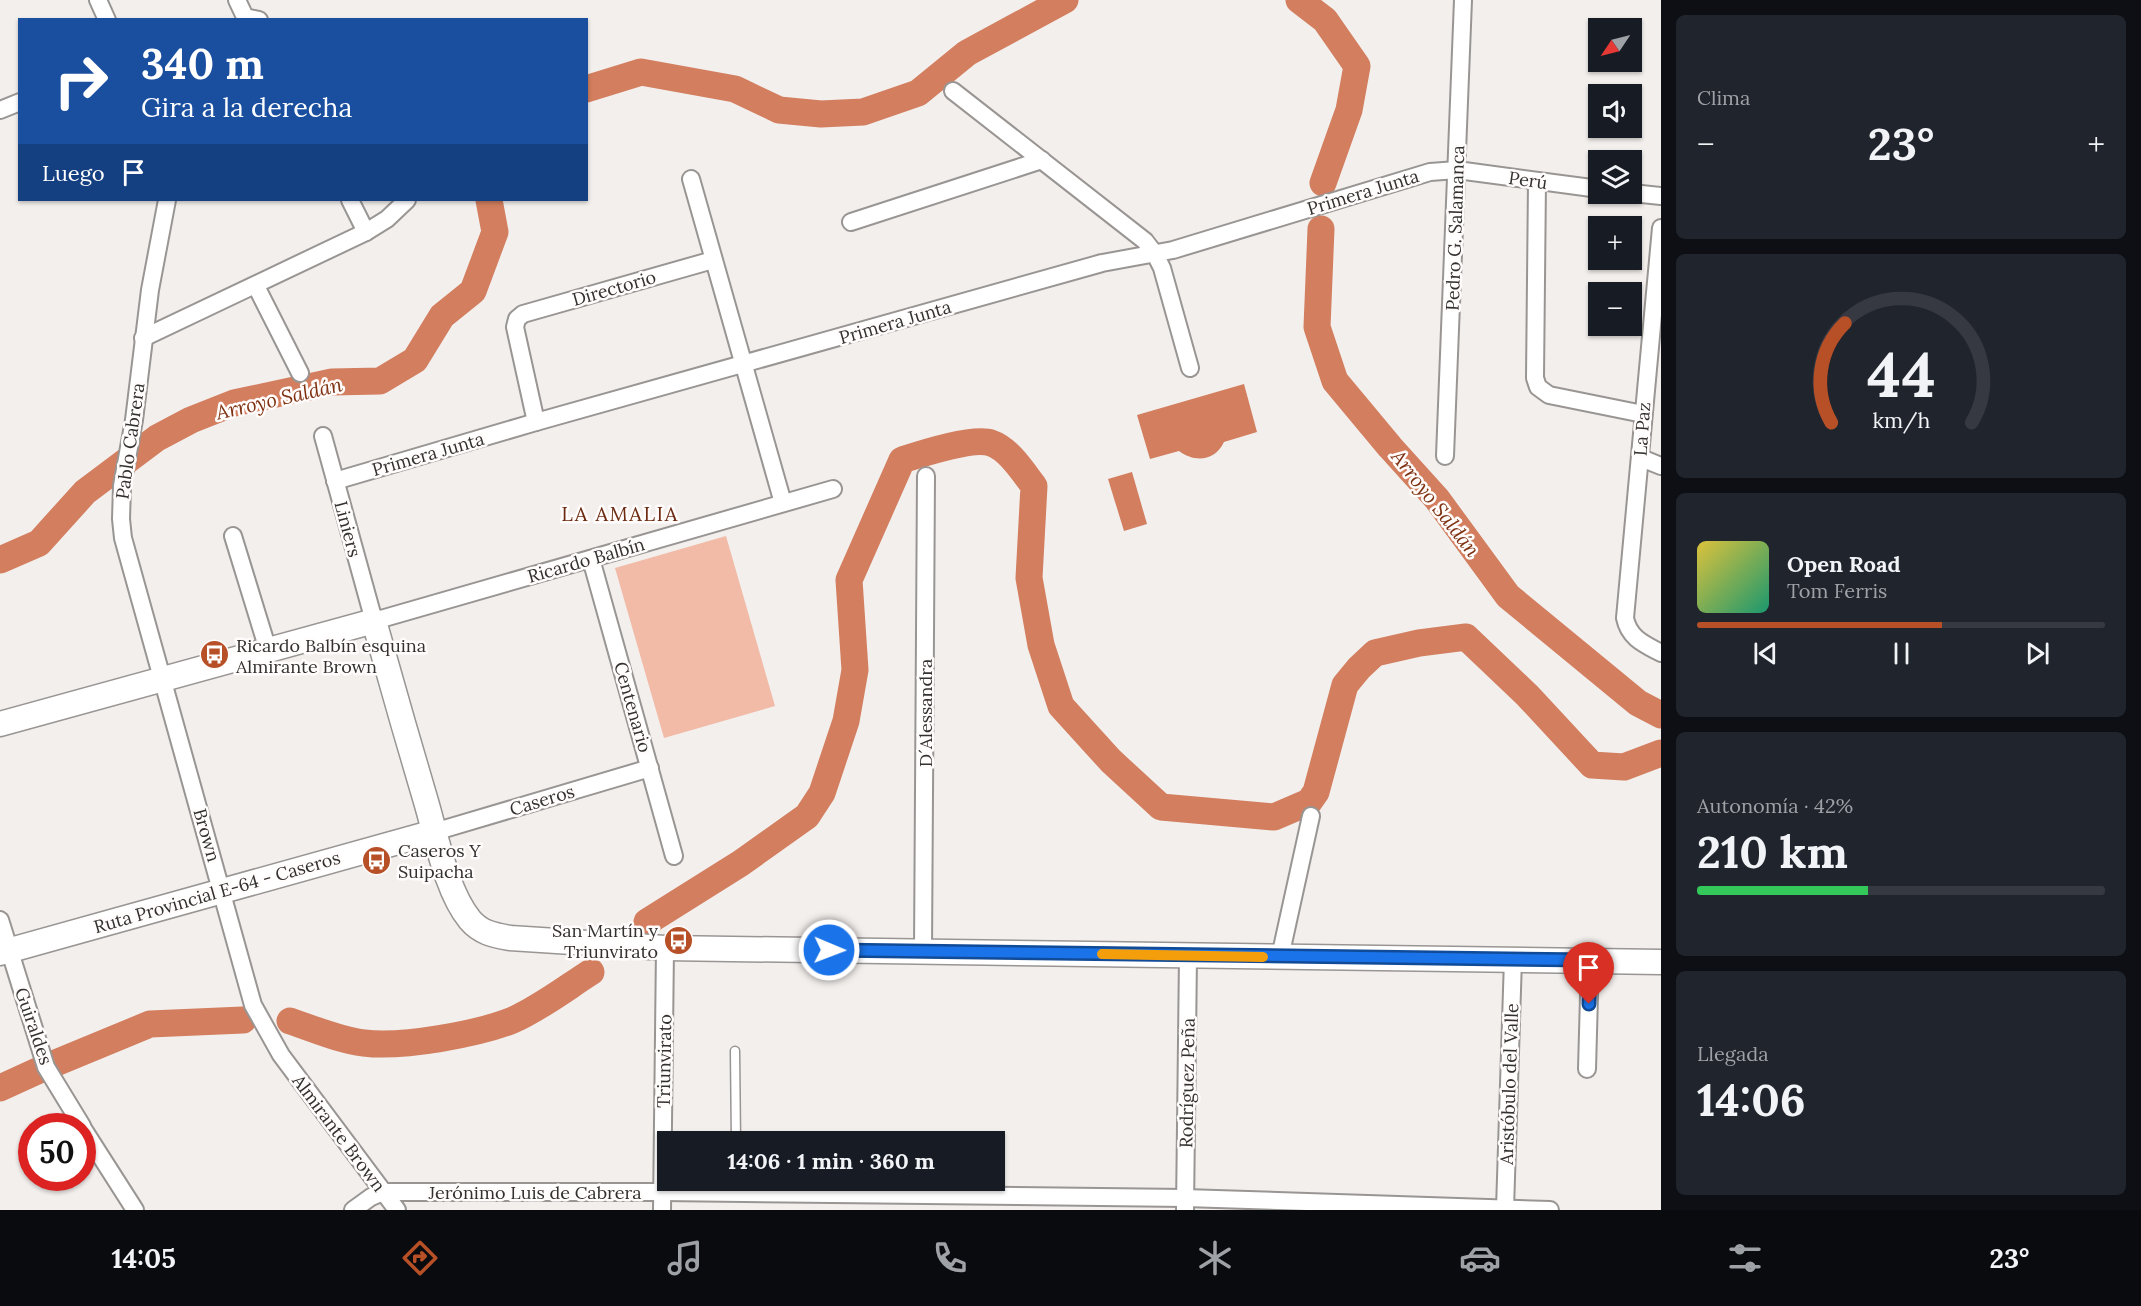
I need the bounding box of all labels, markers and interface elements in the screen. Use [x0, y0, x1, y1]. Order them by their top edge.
north arrow [1588, 18, 1642, 72]
map controls [1588, 18, 1642, 336]
text: 340 m [141, 37, 264, 91]
icon: right [42, 42, 120, 120]
button: sound [1588, 84, 1642, 138]
text: Clima [1697, 85, 1750, 110]
text: Gira a la derecha [141, 90, 352, 124]
text: 23° [1868, 115, 1934, 172]
text: − [1697, 123, 1715, 165]
text: + [2087, 123, 2105, 165]
street label: Pedro G. Salamanca [1441, 145, 1469, 311]
button: layers [1588, 150, 1642, 204]
icon: arrive [117, 156, 150, 189]
text: Luego [42, 159, 105, 187]
street label: Primera Junta [1304, 164, 1422, 220]
street label: Perú [1507, 166, 1549, 194]
button: + [1588, 216, 1642, 270]
street label: Directorio [569, 265, 659, 311]
button: − [1588, 282, 1642, 336]
street label: Primera Junta [836, 295, 954, 349]
text: 44 [1867, 334, 1935, 414]
water label: Arroyo Saldán [212, 371, 345, 425]
street label: Pablo Cabrera [110, 381, 150, 501]
street label: La Paz [1629, 401, 1655, 457]
text: km/h [1872, 406, 1930, 434]
street label: Primera Junta [369, 427, 487, 481]
water label: Arroyo Saldán [1386, 444, 1486, 562]
street label: Liniers [329, 498, 367, 560]
district label: LA AMALIA [561, 501, 679, 526]
street label: Ricardo Balbín [525, 532, 647, 588]
text: Open Road [1787, 550, 1901, 578]
text: Tom Ferris [1787, 578, 1887, 603]
place label: Ricardo Balbín esquina Almirante Brown [235, 634, 426, 678]
icon: previous [1749, 637, 1782, 670]
icon: pause [1885, 637, 1918, 670]
icon: next [2021, 637, 2054, 670]
bus stop icon: Ricardo Balbín esquina Almirante Brown [199, 639, 231, 671]
street label: Centenario [609, 659, 657, 755]
street label: D´Alessandra [914, 659, 937, 767]
street label: Caseros [507, 779, 577, 821]
text: Autonomía · 42% [1697, 793, 1853, 818]
street label: Brown [188, 806, 226, 864]
text: 210 km [1697, 823, 1848, 880]
place label: Caseros Y Suipacha [398, 839, 481, 883]
bus stop icon: Caseros Y Suipacha [361, 844, 393, 876]
street label: Ruta Provincial E-64 - Caseros [91, 846, 343, 938]
position arrow [797, 918, 861, 982]
place label: San Martín y Triunvirato [552, 919, 658, 963]
bus stop icon: San Martín y Triunvirato [663, 924, 695, 956]
pin [1563, 942, 1614, 1004]
icon: arrive [1572, 951, 1605, 984]
street label: Guiraldes [10, 984, 58, 1068]
street label: Aristóbulo del Valle [1495, 1003, 1523, 1166]
street label: Triunvirato [652, 1014, 676, 1108]
street label: Rodríguez Peña [1174, 1018, 1200, 1148]
text: Llegada [1697, 1041, 1769, 1066]
street label: Almirante Brown [287, 1069, 391, 1196]
text: 14:06 [1697, 1071, 1806, 1128]
speed limit sign: 50 [18, 1113, 96, 1191]
text: 14:06 · 1 min · 360 m [727, 1147, 935, 1175]
street label: Jerónimo Luis de Cabrera [428, 1181, 642, 1204]
icon: directions [399, 1237, 441, 1279]
icon: music [664, 1237, 706, 1279]
icon: phone [929, 1237, 971, 1279]
icon: climate [1194, 1237, 1236, 1279]
icon: car [1459, 1237, 1501, 1279]
icon: filters [1724, 1237, 1766, 1279]
text: 14:05 [112, 1241, 176, 1275]
text: 23° [1990, 1241, 2029, 1275]

